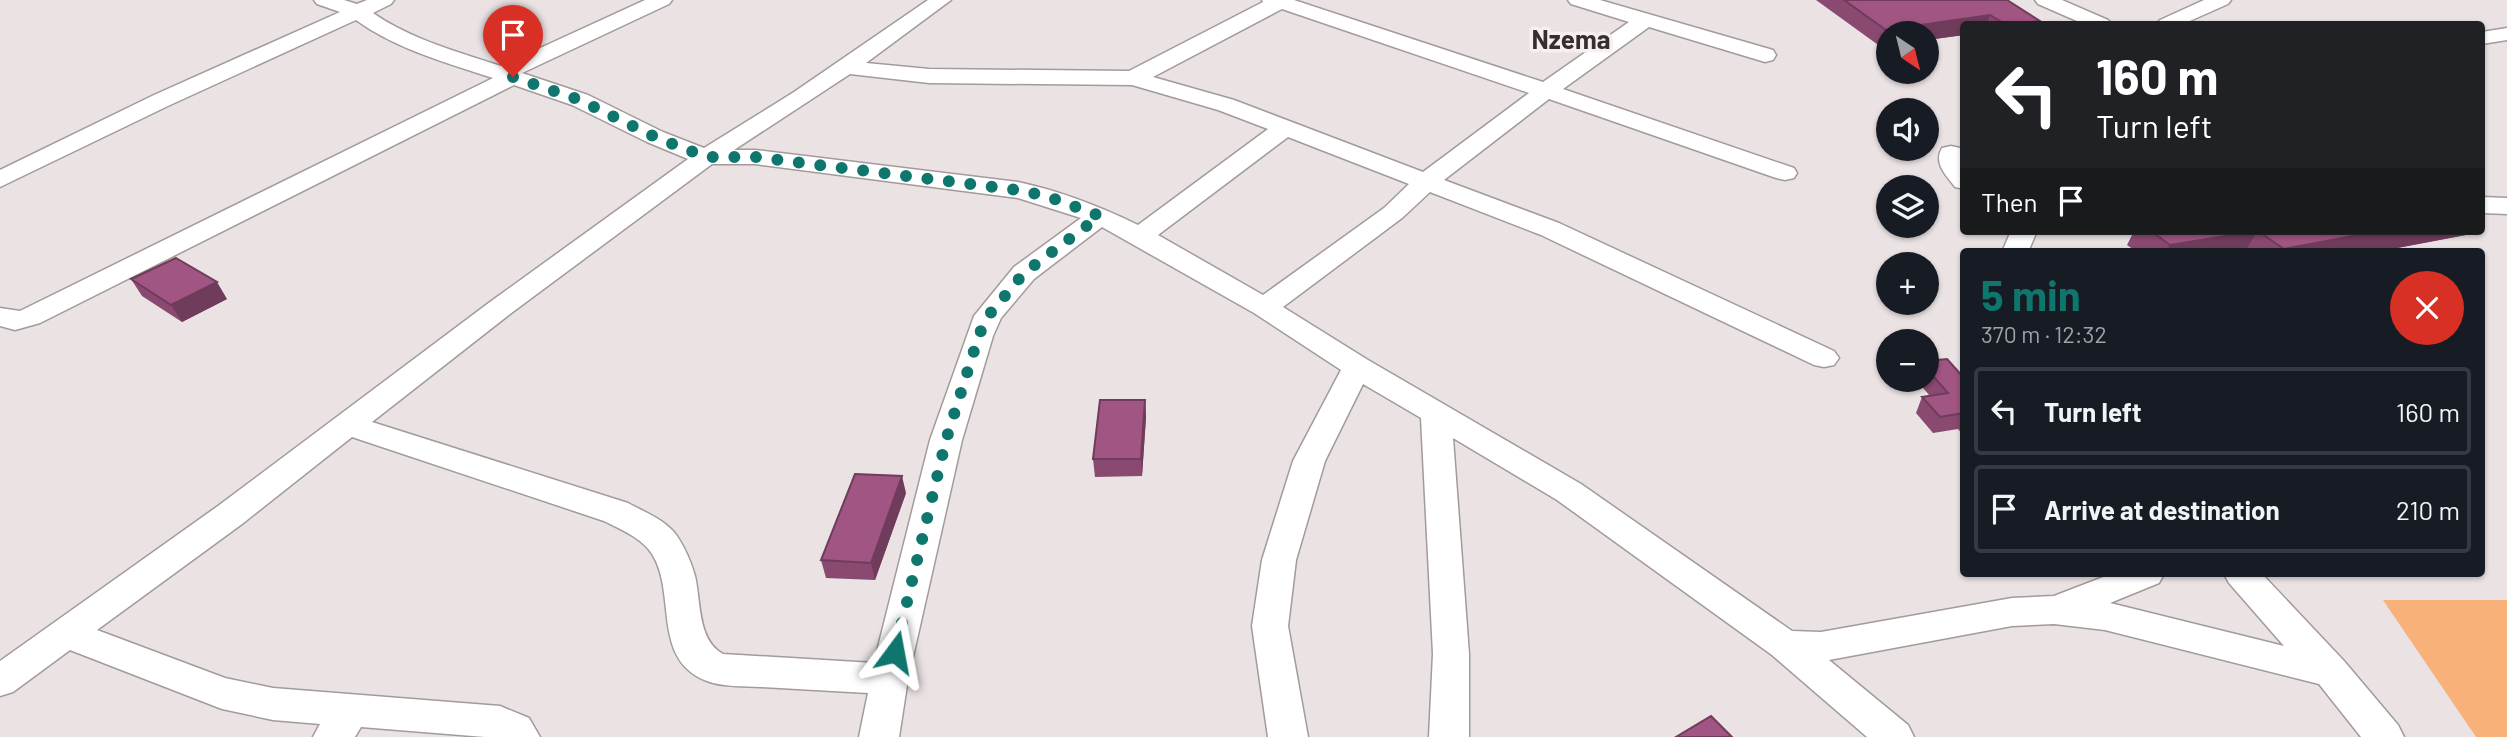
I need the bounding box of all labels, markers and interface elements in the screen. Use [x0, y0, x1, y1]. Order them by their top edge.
pin [483, 5, 543, 77]
icon: arrive [494, 16, 532, 54]
north arrow [1876, 21, 1939, 84]
map controls [1876, 21, 1939, 392]
district label: Nzema [1532, 23, 1610, 54]
text: 160 m [2096, 46, 2218, 105]
icon: left [1981, 49, 2072, 140]
button: sound [1876, 98, 1939, 161]
text: Turn left [2096, 106, 2213, 144]
button: layers [1876, 175, 1939, 238]
icon: arrive [2052, 182, 2090, 220]
text: Then [1981, 186, 2038, 217]
button: + [1876, 252, 1939, 315]
text: 5 min [1981, 269, 2081, 319]
button: close [2390, 271, 2464, 345]
text: 370 m · 12:32 [1981, 320, 2107, 348]
button: − [1876, 329, 1939, 392]
icon: left [1985, 392, 2023, 430]
text: Turn left [2044, 396, 2142, 427]
text: 160 m [2396, 396, 2460, 427]
icon: arrive [1985, 490, 2023, 528]
text: Arrive at destination [2044, 494, 2280, 525]
text: 210 m [2396, 494, 2460, 525]
position arrow [858, 615, 932, 689]

